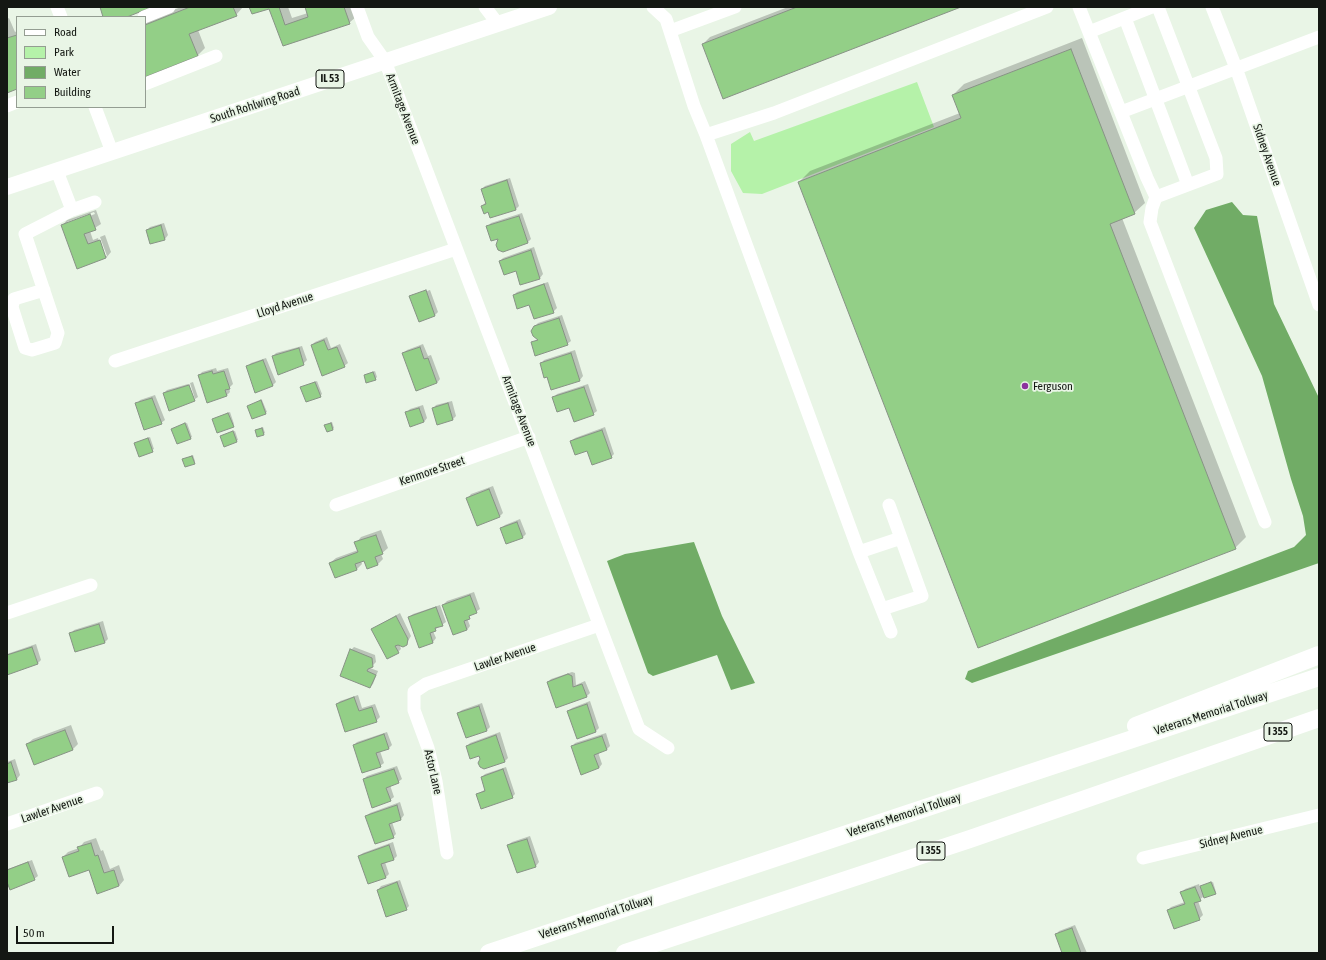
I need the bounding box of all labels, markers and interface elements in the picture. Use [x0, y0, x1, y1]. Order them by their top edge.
legend [16, 16, 146, 108]
text: Road [54, 25, 77, 39]
text: Park [54, 45, 74, 59]
text: Water [54, 65, 80, 79]
road number: IL 53 [316, 70, 344, 88]
street label: Armitage Avenue [383, 71, 423, 147]
street label: South Rohlwing Road [208, 84, 302, 126]
text: Building [54, 85, 91, 99]
street label: Sidney Avenue [1250, 122, 1284, 188]
street label: Lloyd Avenue [255, 289, 315, 321]
street label: Armitage Avenue [499, 373, 539, 449]
place label: Ferguson [1033, 379, 1073, 393]
marker: Ferguson [1020, 381, 1030, 391]
street label: Kenmore Street [397, 453, 467, 489]
street label: Lawler Avenue [472, 640, 538, 674]
street label: Veterans Memorial Tollway [1152, 688, 1270, 738]
road number: I 355 [1264, 723, 1292, 741]
street label: Astor Lane [421, 748, 445, 796]
street label: Veterans Memorial Tollway [845, 790, 963, 840]
street label: Lawler Avenue [19, 792, 85, 826]
street label: Sidney Avenue [1198, 822, 1264, 852]
road number: I 355 [917, 842, 945, 860]
street label: Veterans Memorial Tollway [537, 892, 655, 942]
scale bar [18, 918, 116, 944]
text: 50 m [23, 926, 45, 940]

